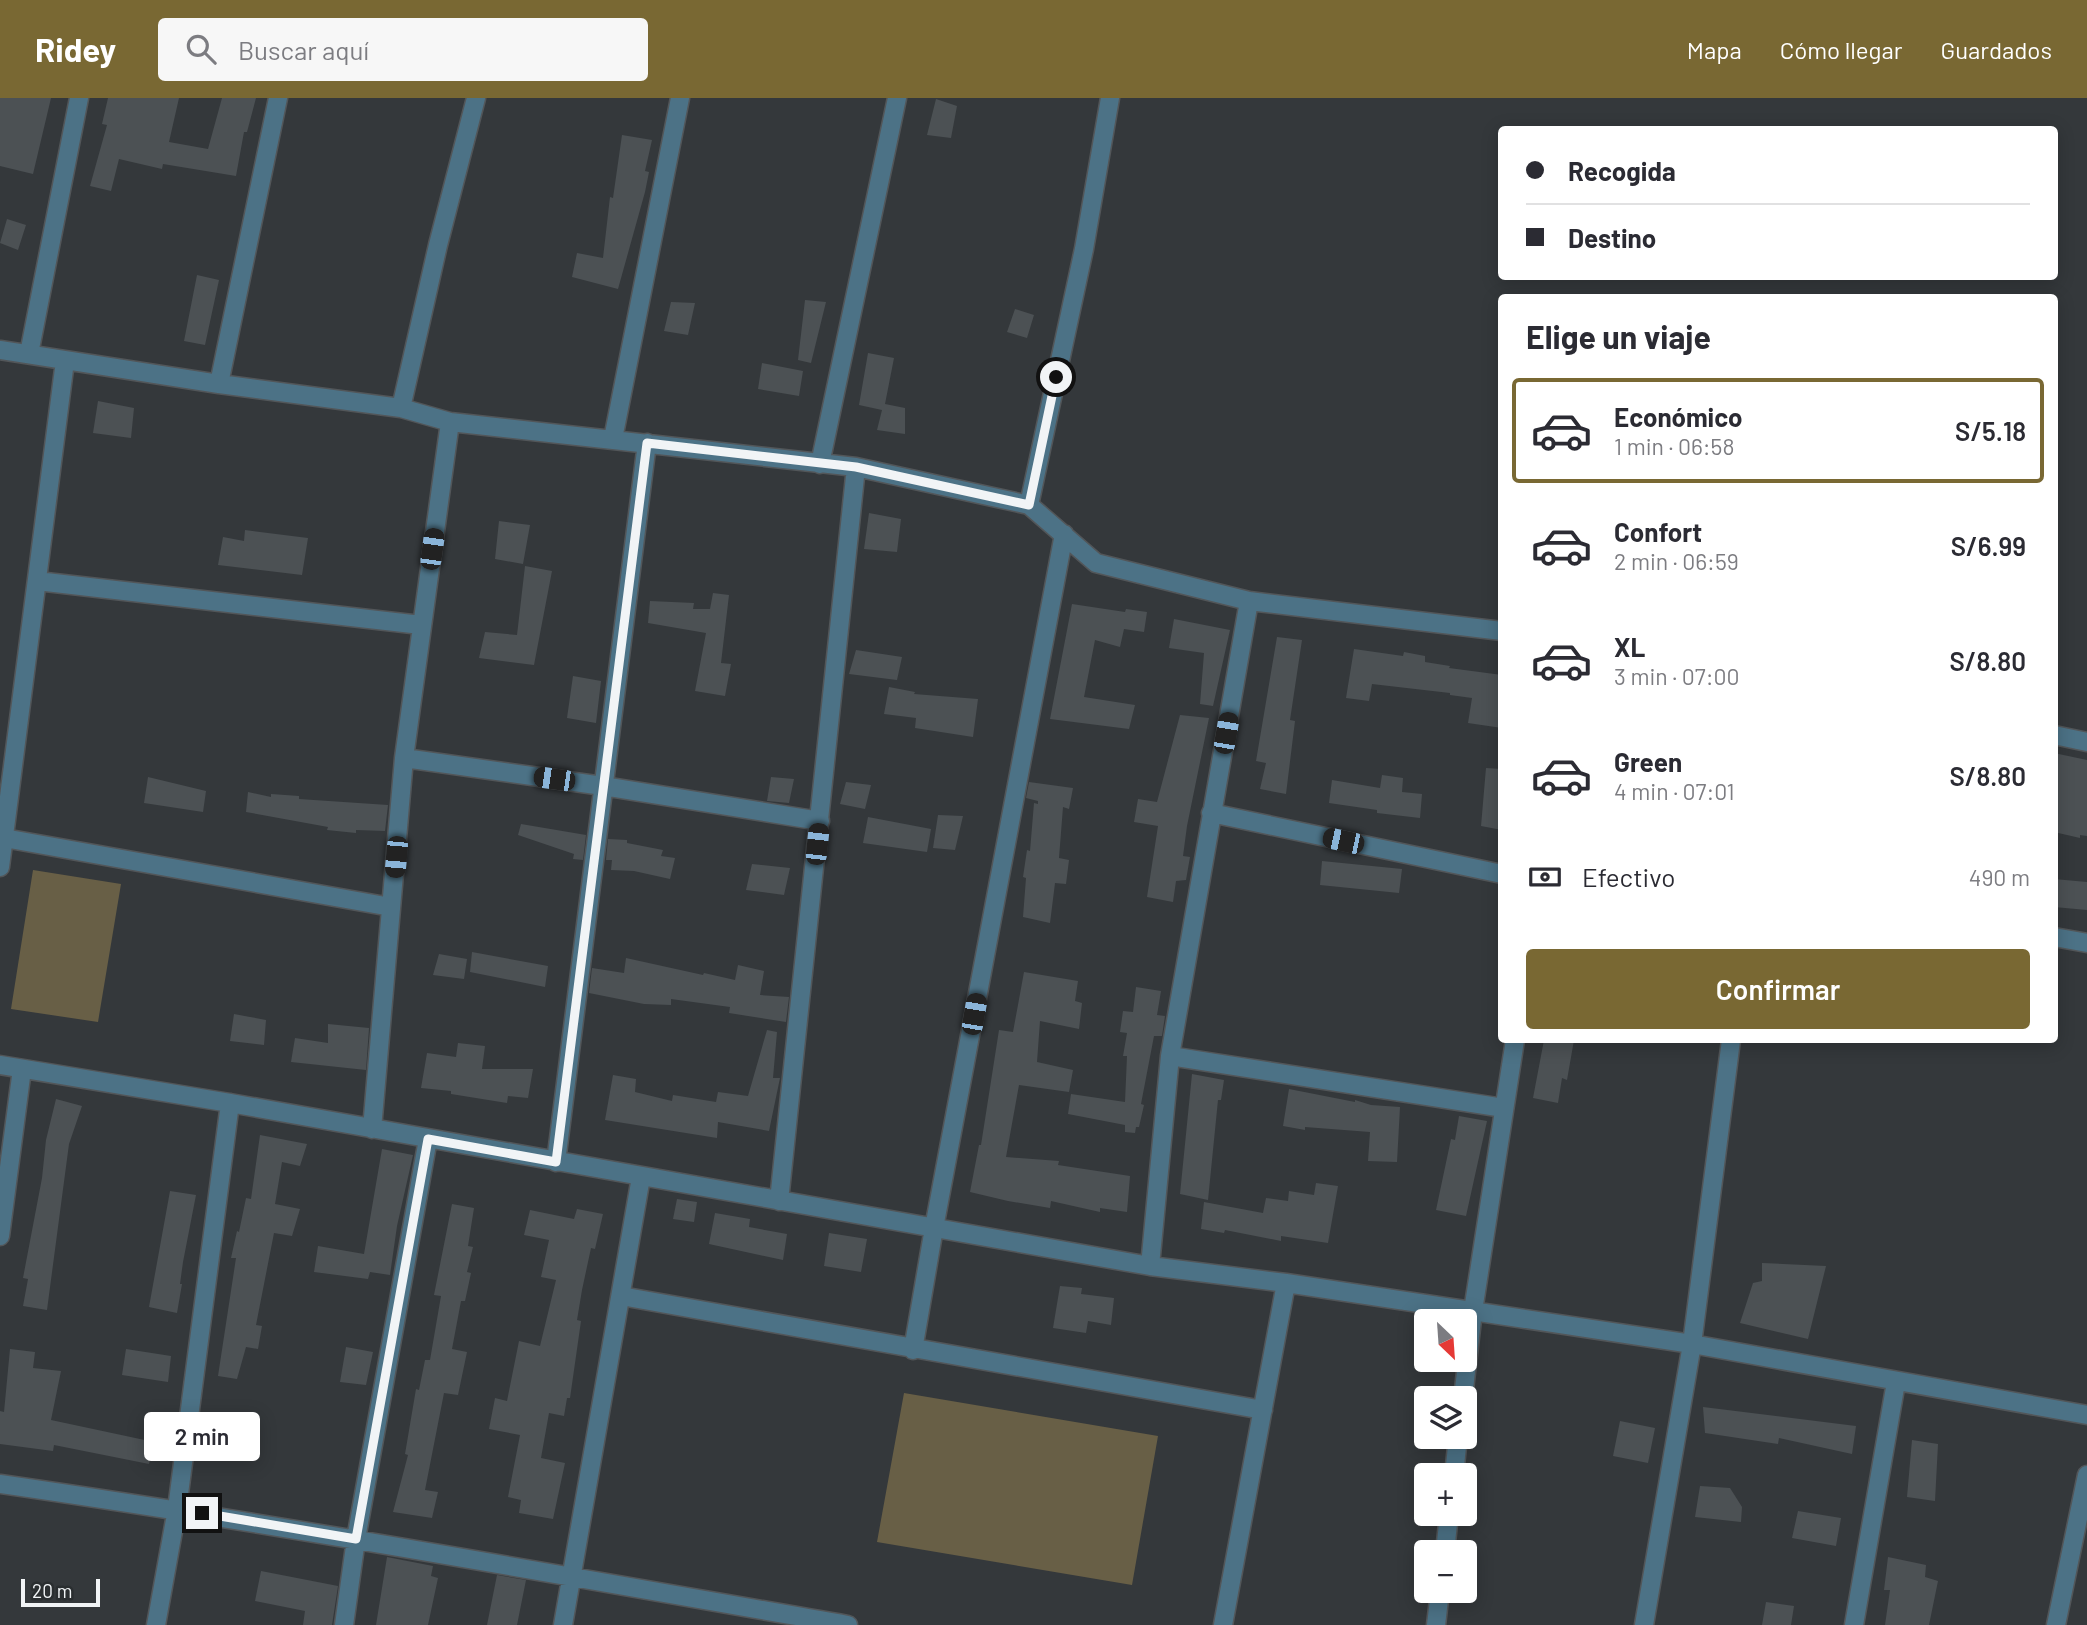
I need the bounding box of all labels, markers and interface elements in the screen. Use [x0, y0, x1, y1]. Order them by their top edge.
search box [158, 18, 648, 81]
text: Ridey [35, 29, 116, 69]
icon: search [182, 30, 220, 68]
text: Buscar aquí [238, 34, 369, 65]
text: Mapa [1687, 35, 1742, 64]
text: Cómo llegar [1780, 35, 1902, 64]
text: Guardados [1940, 35, 2052, 64]
text: Recogida [1568, 155, 1676, 186]
text: Destino [1568, 222, 1656, 253]
text: Elige un viaje [1526, 317, 1711, 355]
route start [1040, 361, 1072, 393]
icon: car [1530, 399, 1593, 462]
text: Económico [1614, 401, 1743, 432]
text: S/5.18 [1955, 415, 2026, 446]
text: 1 min · 06:58 [1614, 432, 1734, 460]
icon: car [1530, 514, 1593, 577]
text: Confort [1614, 516, 1702, 547]
car [419, 527, 446, 571]
text: S/6.99 [1951, 530, 2026, 561]
text: 2 min · 06:59 [1614, 547, 1739, 575]
icon: car [1530, 629, 1593, 692]
text: XL [1614, 631, 1645, 662]
text: S/8.80 [1949, 645, 2026, 676]
text: 3 min · 07:00 [1614, 662, 1739, 690]
car [1213, 710, 1240, 756]
icon: car [1530, 744, 1593, 807]
text: Green [1614, 746, 1682, 777]
text: S/8.80 [1949, 760, 2026, 791]
car [532, 766, 577, 792]
text: 4 min · 07:01 [1614, 777, 1735, 805]
car [805, 822, 830, 866]
car [1321, 826, 1366, 856]
car [384, 835, 409, 879]
icon: cash [1526, 858, 1564, 896]
text: Efectivo [1582, 861, 1675, 892]
text: 490 m [1969, 863, 2030, 891]
button: Confirmar [1526, 949, 2030, 1029]
car [961, 991, 988, 1037]
north arrow [1414, 1309, 1477, 1372]
map controls [1414, 1309, 1477, 1603]
button: layers [1414, 1386, 1477, 1449]
callout: 2 min [144, 1412, 260, 1460]
text: 2 min [175, 1422, 229, 1450]
button: + [1414, 1463, 1477, 1526]
route end [186, 1497, 218, 1529]
button: − [1414, 1540, 1477, 1603]
scale bar [21, 1576, 100, 1608]
text: 20 m [32, 1579, 72, 1602]

